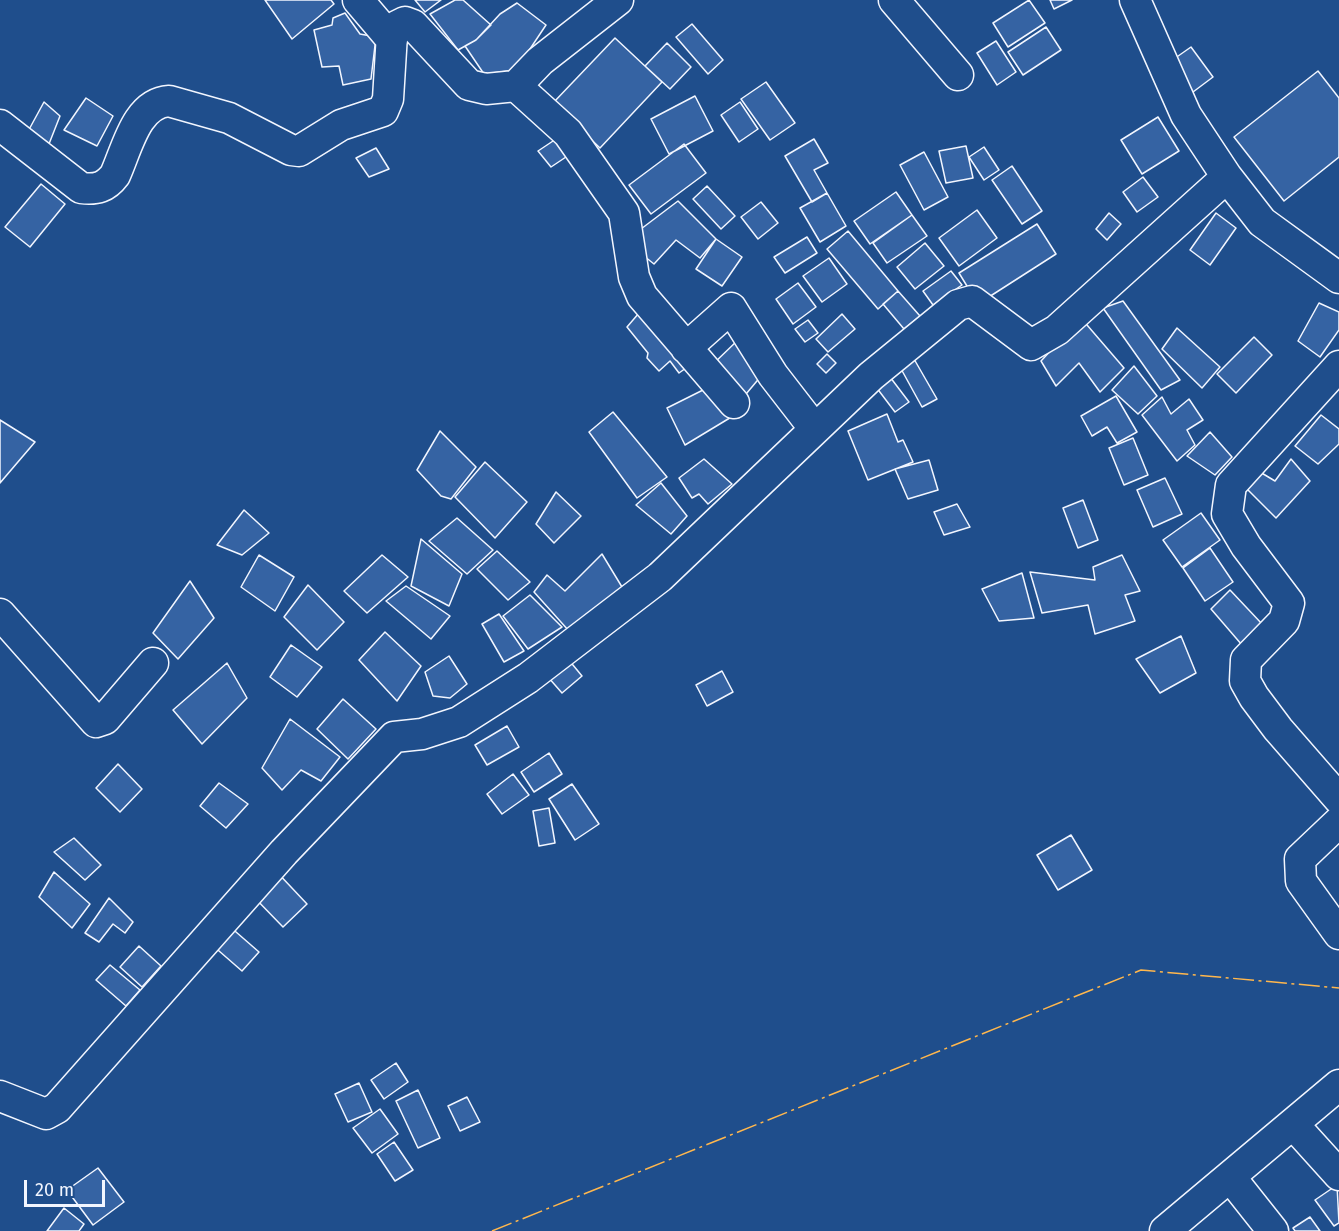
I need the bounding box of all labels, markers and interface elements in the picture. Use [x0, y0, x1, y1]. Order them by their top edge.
scale bar [27, 1168, 108, 1206]
text: 20 m [35, 1179, 74, 1201]

